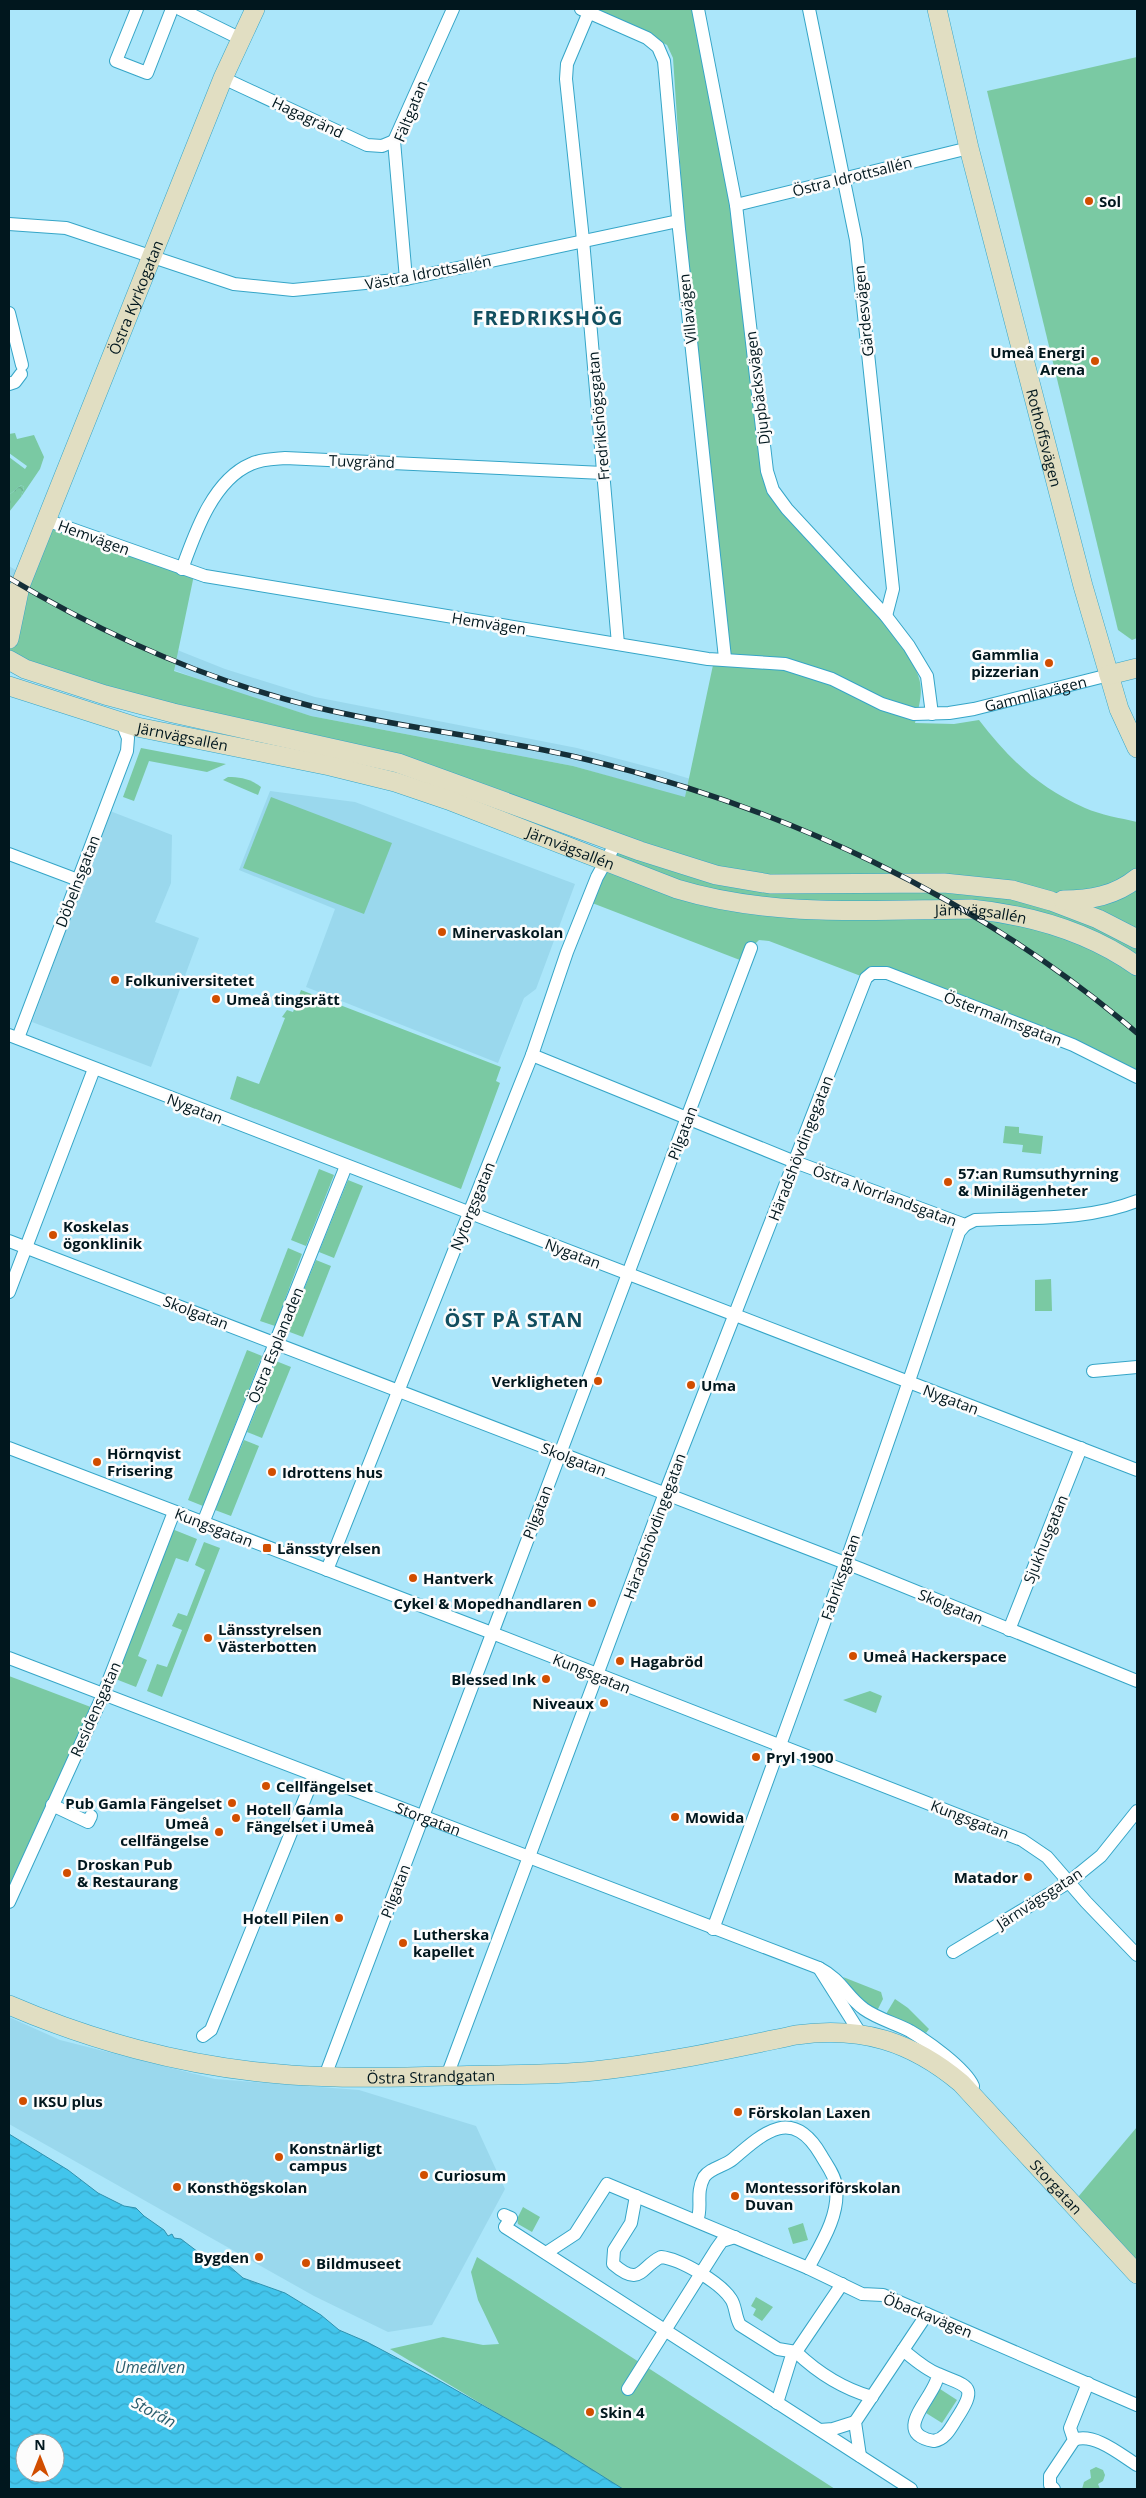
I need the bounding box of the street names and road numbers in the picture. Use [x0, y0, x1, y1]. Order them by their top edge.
street label: Fältgatan [389, 77, 431, 145]
street label: Hagagränd [269, 92, 347, 142]
street label: Östra Idrottsallén [790, 151, 914, 201]
street label: Östra Kyrkogatan [103, 237, 167, 358]
street label: Västra Idrottsallén [363, 250, 493, 294]
street label: Gärdesvägen [848, 264, 878, 358]
street label: Villavägen [673, 273, 701, 345]
street label: Djupbäcksvägen [740, 330, 774, 446]
street label: Fredrikshögsgatan [582, 351, 614, 481]
street label: Rothoffsvägen [1022, 386, 1067, 489]
street label: Tuvgränd [329, 450, 395, 472]
street label: Hemvägen [55, 515, 133, 559]
street label: Hemvägen [450, 607, 528, 639]
street label: Gammliavägen [982, 671, 1089, 716]
street label: Järnvägsallén [133, 717, 230, 755]
street label: Järnvägsallén [522, 821, 618, 874]
street label: Döbelnsgatan [50, 832, 104, 930]
street label: Järnvägsallén [933, 899, 1029, 928]
street label: Östermalmsgatan [941, 986, 1065, 1050]
street label: Häradshövdingegatan [763, 1073, 837, 1223]
street label: Nygatan [164, 1088, 226, 1128]
street label: Pilgatan [663, 1103, 701, 1163]
street label: Nytorgsgatan [445, 1159, 499, 1253]
street label: Östra Norrlandsgatan [810, 1160, 960, 1230]
street label: Nygatan [542, 1233, 604, 1273]
street label: Östra Esplanaden [243, 1284, 307, 1406]
street label: Skolgatan [161, 1290, 231, 1334]
street label: Nygatan [920, 1379, 982, 1419]
street label: Skolgatan [539, 1437, 609, 1481]
street label: Häradshövdingegatan [618, 1450, 690, 1602]
street label: Pilgatan [518, 1482, 556, 1542]
street label: Sjukhusgatan [1018, 1492, 1072, 1586]
street label: Kungsgatan [172, 1503, 256, 1551]
street label: Fabriksgatan [816, 1531, 864, 1623]
street label: Skolgatan [916, 1584, 986, 1628]
street label: Kungsgatan [550, 1648, 634, 1698]
street label: Residensgatan [65, 1658, 125, 1760]
street label: Kungsgatan [928, 1795, 1012, 1843]
street label: Storgatan [393, 1797, 464, 1840]
street label: Pilgatan [376, 1861, 414, 1921]
street label: Järnvägsgatan [991, 1863, 1086, 1934]
street label: Östra Strandgatan [367, 2065, 495, 2088]
street label: Storgatan [1026, 2155, 1087, 2219]
street label: Öbackavägen [881, 2288, 975, 2342]

